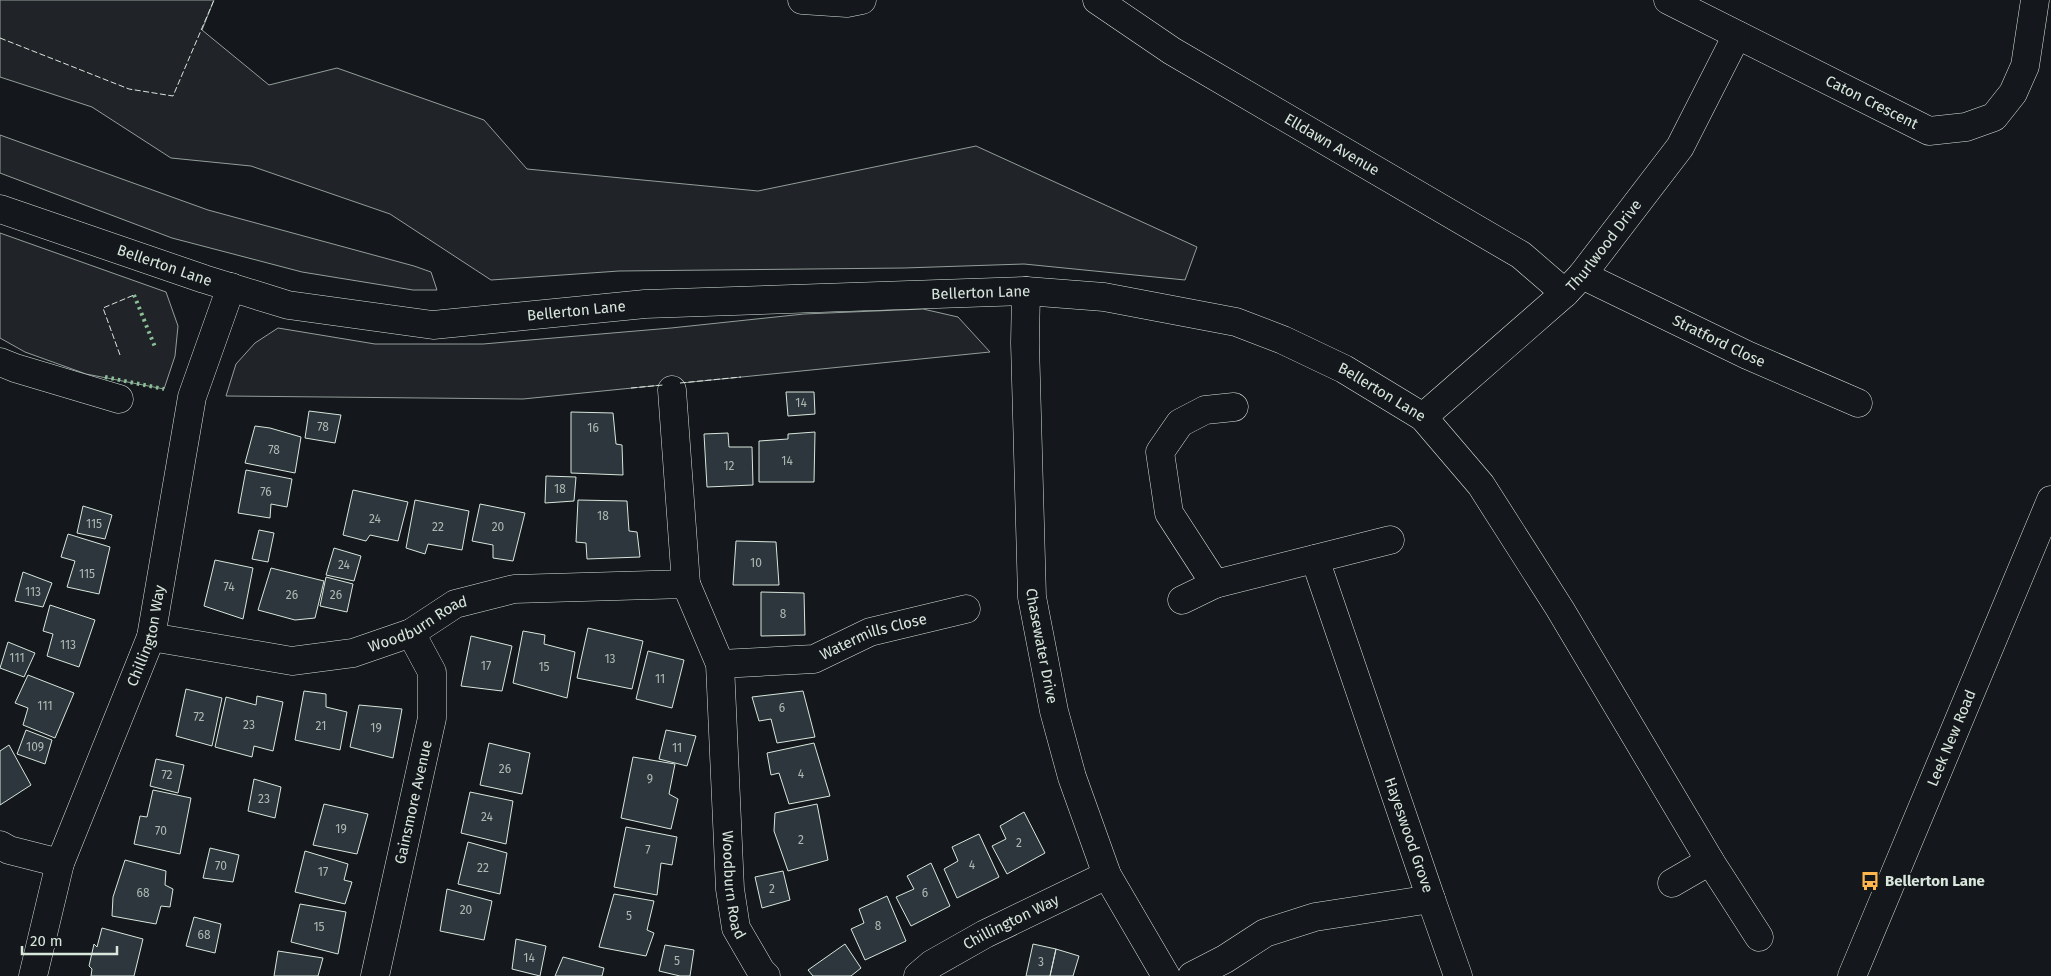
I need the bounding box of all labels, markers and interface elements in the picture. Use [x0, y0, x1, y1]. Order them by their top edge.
street label: Caton Crescent [1823, 72, 1922, 133]
street label: Elldawn Avenue [1281, 110, 1383, 179]
street label: Thurlwood Drive [1562, 196, 1646, 295]
street label: Bellerton Lane [115, 241, 214, 290]
street label: Bellerton Lane [931, 282, 1031, 303]
street label: Bellerton Lane [526, 297, 627, 325]
street label: Stratford Close [1669, 311, 1768, 371]
street label: Bellerton Lane [1335, 359, 1429, 425]
house number: 14 [795, 396, 807, 410]
house number: 78 [317, 420, 329, 434]
house number: 16 [587, 421, 599, 435]
house number: 78 [268, 443, 280, 457]
house number: 14 [781, 454, 793, 468]
house number: 12 [723, 459, 735, 473]
house number: 18 [554, 482, 566, 496]
house number: 76 [260, 485, 272, 499]
house number: 18 [597, 509, 609, 523]
house number: 24 [369, 512, 382, 526]
house number: 115 [86, 517, 102, 531]
house number: 22 [432, 520, 444, 534]
house number: 20 [492, 520, 505, 534]
house number: 10 [750, 556, 762, 570]
house number: 24 [338, 558, 351, 572]
house number: 115 [79, 567, 95, 581]
house number: 74 [223, 580, 235, 594]
street label: Chillington Way [123, 583, 169, 689]
house number: 113 [25, 585, 41, 599]
house number: 26 [286, 588, 298, 602]
house number: 26 [330, 588, 342, 602]
street label: Chasewater Drive [1023, 588, 1061, 705]
street label: Woodburn Road [366, 592, 469, 656]
house number: 8 [780, 607, 787, 621]
street label: Watermills Close [817, 610, 929, 664]
house number: 113 [60, 638, 76, 652]
house number: 111 [9, 651, 25, 665]
house number: 13 [604, 652, 616, 666]
house number: 17 [481, 659, 491, 673]
house number: 15 [538, 660, 550, 674]
house number: 11 [655, 672, 665, 686]
street label: Leek New Road [1923, 687, 1980, 789]
house number: 111 [37, 699, 53, 713]
house number: 6 [779, 701, 785, 715]
house number: 72 [193, 710, 205, 724]
house number: 23 [243, 718, 255, 732]
house number: 21 [316, 719, 326, 733]
house number: 19 [370, 721, 382, 735]
street label: Gainsmore Avenue [391, 738, 436, 866]
house number: 109 [26, 740, 44, 754]
house number: 11 [672, 741, 682, 755]
house number: 26 [499, 762, 511, 776]
house number: 4 [798, 767, 805, 781]
house number: 72 [161, 768, 173, 782]
house number: 9 [647, 772, 653, 786]
street label: Hayeswood Grove [1381, 775, 1437, 895]
house number: 23 [258, 792, 270, 806]
house number: 24 [481, 810, 494, 824]
house number: 19 [335, 822, 347, 836]
house number: 70 [155, 824, 167, 838]
street label: Woodburn Road [718, 830, 750, 943]
house number: 2 [798, 833, 804, 847]
house number: 2 [1016, 836, 1022, 850]
house number: 7 [645, 843, 651, 857]
house number: 4 [969, 858, 976, 872]
house number: 70 [215, 859, 227, 873]
house number: 22 [477, 861, 489, 875]
house number: 17 [318, 865, 328, 879]
bus stop icon: Bellerton Lane [1859, 870, 1881, 892]
place label: Bellerton Lane [1885, 872, 1985, 890]
house number: 2 [769, 882, 775, 896]
house number: 68 [136, 886, 150, 900]
house number: 6 [922, 886, 928, 900]
street label: Chillington Way [960, 890, 1063, 954]
house number: 20 [460, 903, 473, 917]
house number: 5 [626, 909, 632, 923]
house number: 8 [875, 919, 882, 933]
house number: 15 [313, 920, 325, 934]
scale bar [22, 924, 118, 956]
house number: 68 [197, 928, 211, 942]
text: 20 m [30, 932, 63, 950]
house number: 14 [523, 951, 535, 965]
house number: 5 [674, 954, 680, 968]
house number: 3 [1038, 955, 1044, 969]

